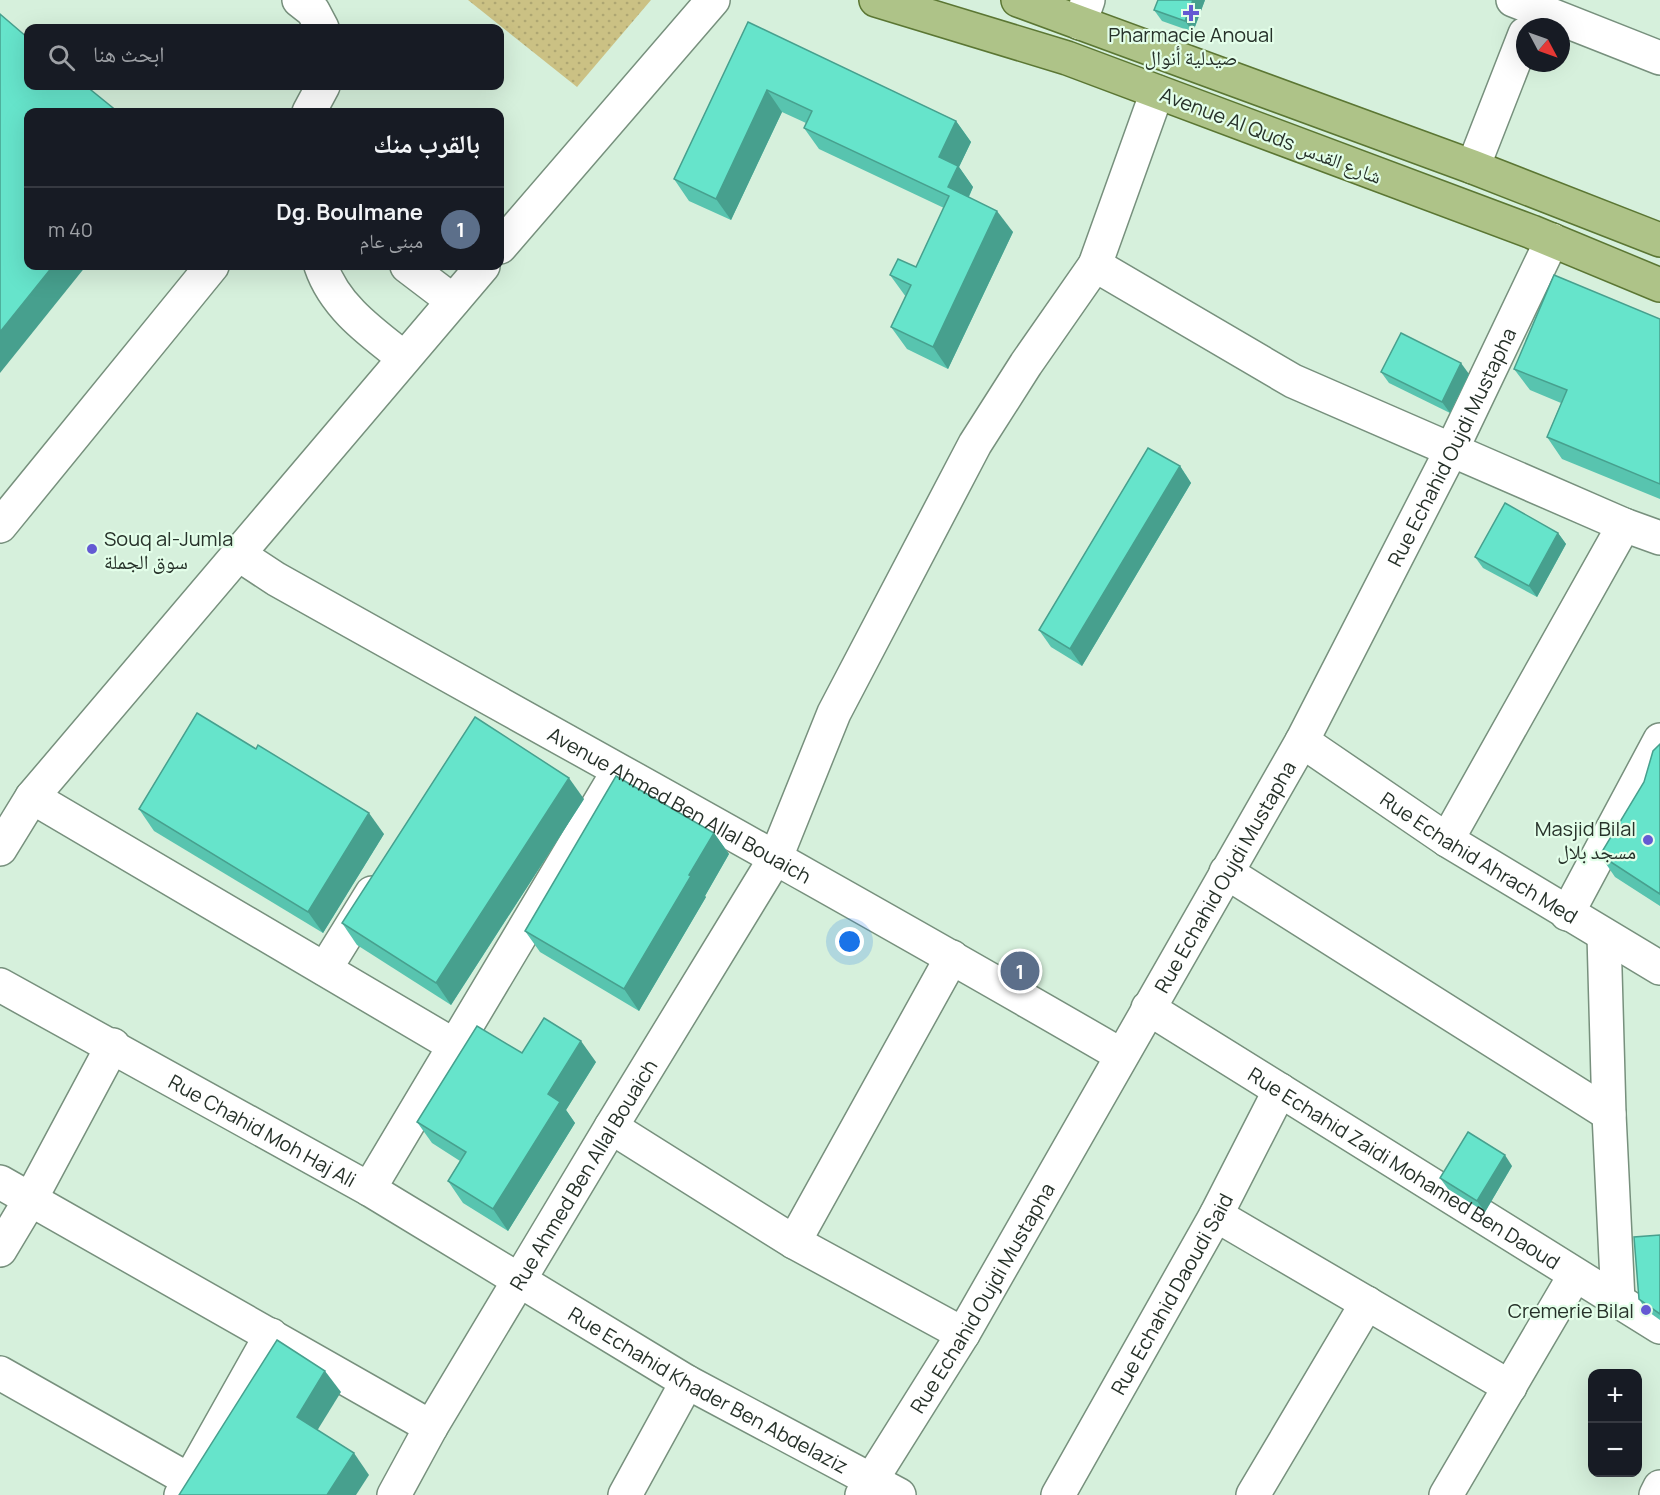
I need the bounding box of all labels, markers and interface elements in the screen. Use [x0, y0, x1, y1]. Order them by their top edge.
marker: Pharmacie Anoual صيدلية أنوال [1184, 6, 1198, 20]
north arrow [1516, 18, 1570, 72]
place label: Pharmacie Anoual صيدلية أنوال [1108, 21, 1274, 71]
search box [24, 24, 504, 90]
text: ابحث هنا [93, 39, 164, 69]
icon: search [45, 41, 78, 74]
street label: Avenue Al Quds شارع القدس [1156, 80, 1386, 190]
text: بالقرب منك [373, 125, 480, 161]
text: Dg. Boulmane [276, 197, 423, 227]
text: 40 m [48, 216, 93, 243]
text: 1 [456, 216, 465, 243]
text: مبنى عام [360, 227, 423, 254]
street label: Rue Echahid Oujdi Mustapha [1381, 323, 1522, 571]
place label: Souq al-Jumla سوق الجملة [104, 525, 233, 575]
marker: Souq al-Jumla سوق الجملة [85, 542, 99, 556]
street label: Avenue Ahmed Ben Allal Bouaich [543, 720, 816, 889]
street label: Rue Echahid Oujdi Mustapha [1147, 756, 1302, 998]
street label: Rue Echahid Ahrach Med [1375, 785, 1583, 929]
place label: Masjid Bilal مسجد بلال [1535, 815, 1636, 865]
marker: Masjid Bilal مسجد بلال [1641, 833, 1655, 847]
your location [835, 927, 864, 956]
pin: 1 [1000, 948, 1040, 994]
street label: Rue Ahmed Ben Allal Bouaich [503, 1054, 663, 1295]
street label: Rue Echahid Zaidi Mohamed Ben Daoud [1243, 1060, 1565, 1275]
street label: Rue Chahid Moh Haj Ali [164, 1067, 361, 1193]
street label: Rue Echahid Oujdi Mustapha [903, 1177, 1060, 1418]
street label: Rue Echahid Daoudi Said [1104, 1188, 1238, 1399]
place label: Cremerie Bilal [1508, 1297, 1634, 1324]
street label: Rue Echahid Khader Ben Abdelaziz [564, 1300, 853, 1479]
marker: Cremerie Bilal [1639, 1303, 1653, 1317]
map controls [1588, 1369, 1642, 1477]
button: + [1588, 1369, 1642, 1423]
button: − [1588, 1423, 1642, 1477]

